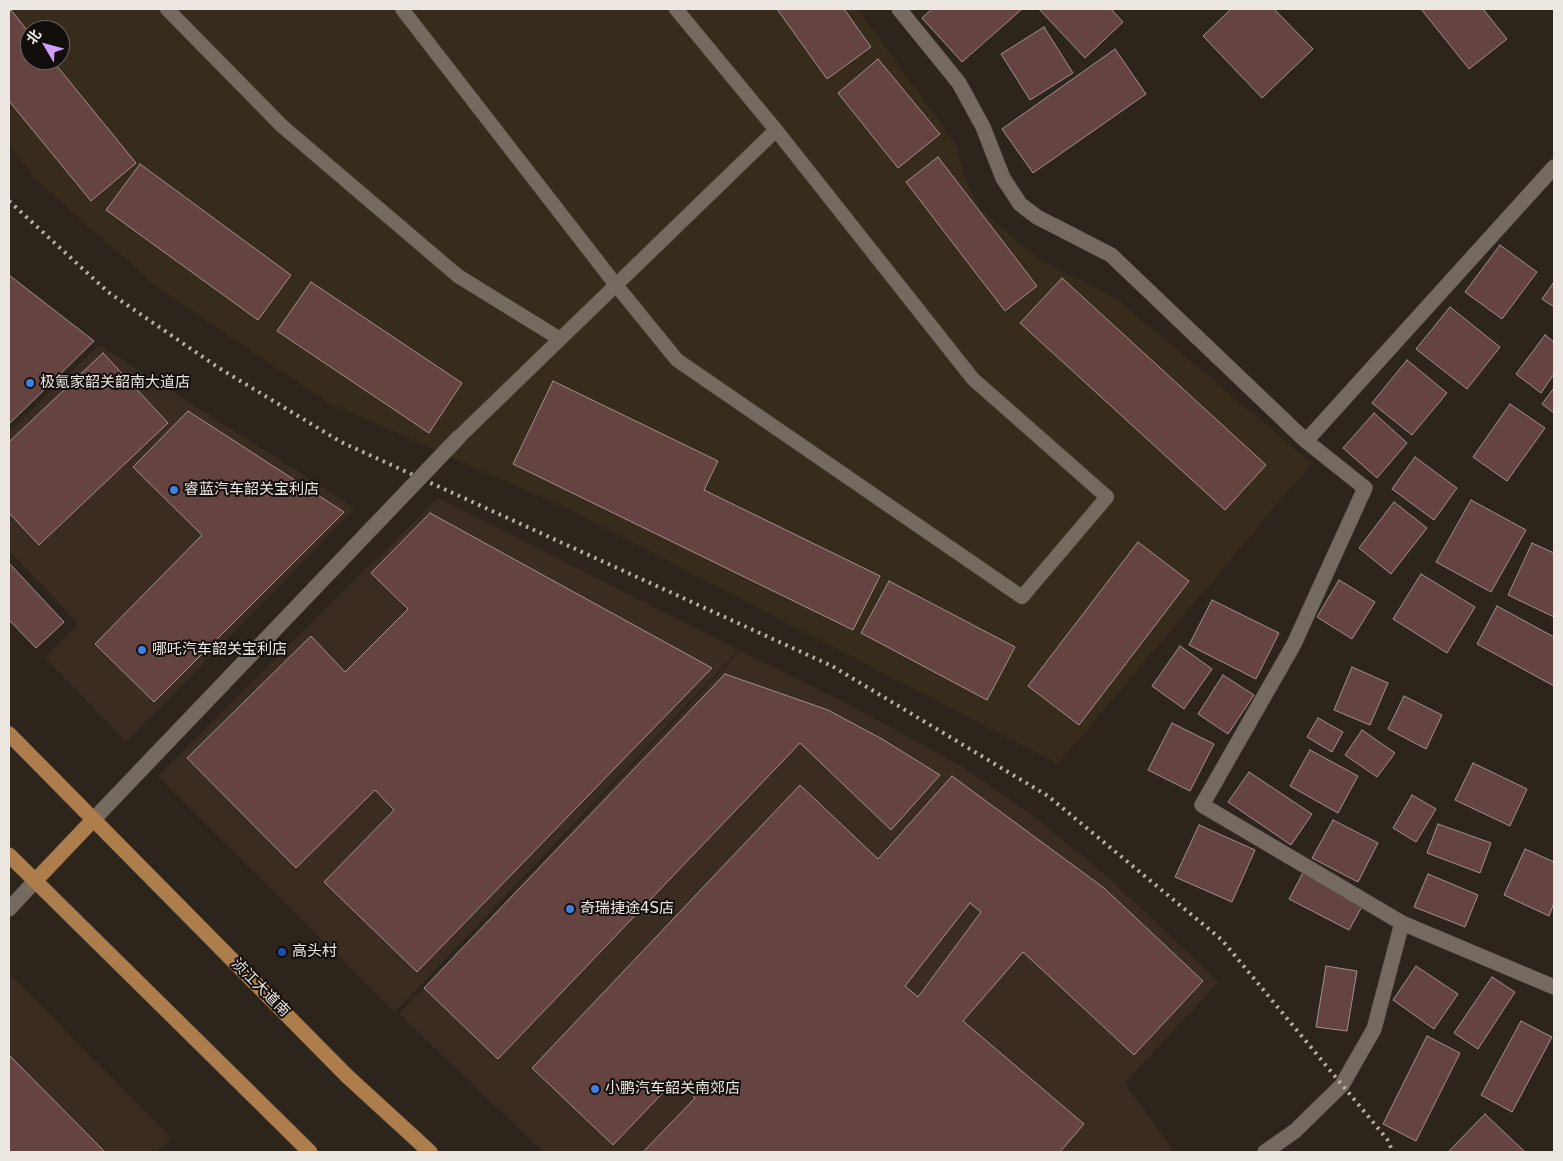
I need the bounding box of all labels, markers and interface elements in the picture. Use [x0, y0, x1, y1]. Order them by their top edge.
north arrow [20, 20, 70, 70]
text: 北 [23, 26, 44, 47]
place label: 极氪家韶关韶南大道店 [40, 374, 190, 392]
marker: 极氪家韶关韶南大道店 [24, 377, 36, 389]
place label: 睿蓝汽车韶关宝利店 [184, 481, 319, 499]
marker: 睿蓝汽车韶关宝利店 [168, 484, 180, 496]
place label: 哪吒汽车韶关宝利店 [152, 641, 287, 659]
marker: 哪吒汽车韶关宝利店 [136, 644, 148, 656]
place label: 奇瑞捷途4S店 [580, 900, 674, 918]
marker: 奇瑞捷途4S店 [564, 903, 576, 915]
place label: 高头村 [292, 943, 337, 961]
marker: 高头村 [276, 946, 288, 958]
street label: 浈江大道南 [227, 955, 293, 1021]
place label: 小鹏汽车韶关南郊店 [605, 1080, 740, 1098]
marker: 小鹏汽车韶关南郊店 [589, 1083, 601, 1095]

